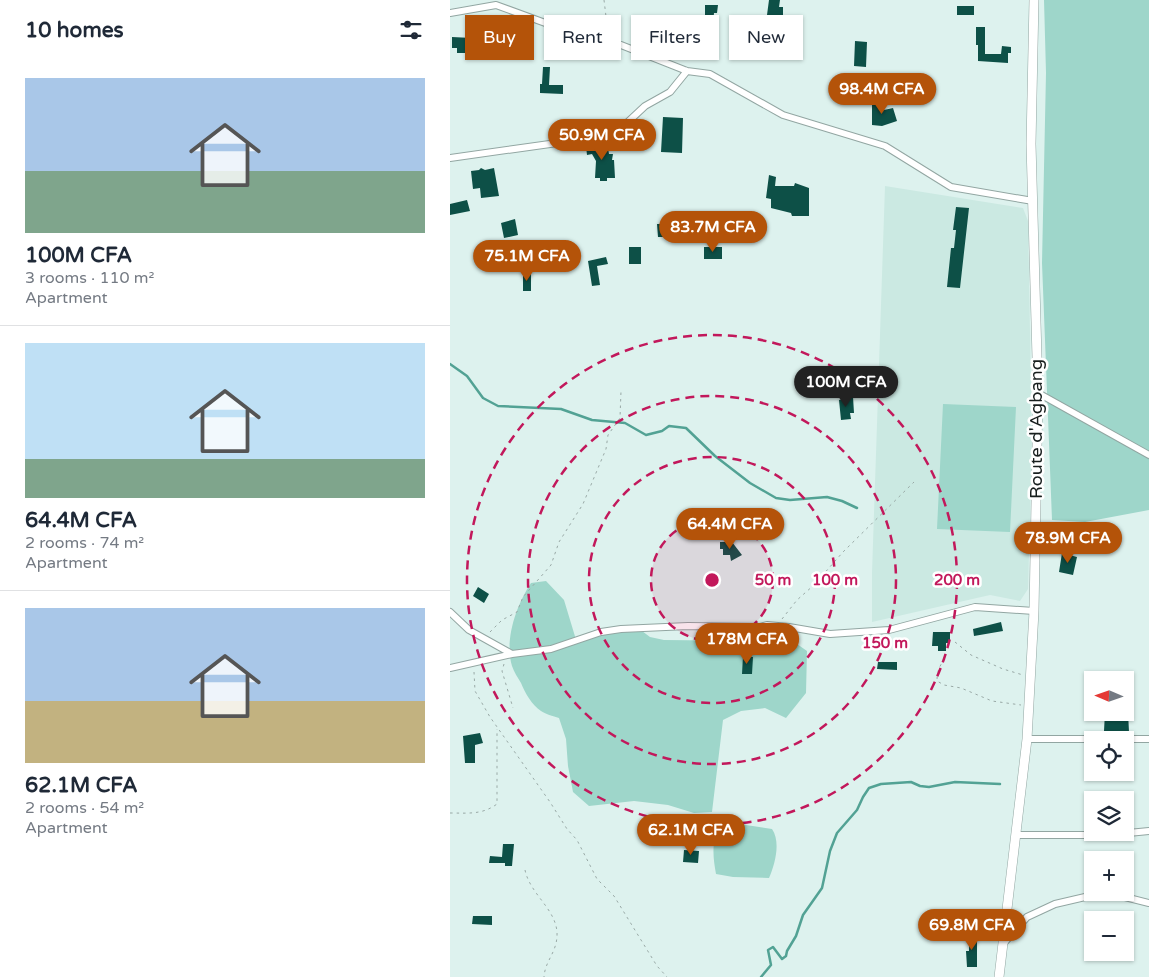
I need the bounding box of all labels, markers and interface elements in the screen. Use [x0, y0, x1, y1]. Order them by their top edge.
chip: Buy [465, 15, 534, 60]
chip: Rent [544, 15, 621, 60]
chip: Filters [631, 15, 719, 60]
chip: New [729, 15, 803, 60]
icon: filters [397, 16, 425, 44]
text: 10 homes [25, 18, 124, 43]
pin: 98.4M CFA [825, 72, 939, 115]
text: 98.4M CFA [839, 79, 925, 99]
icon: home [180, 110, 270, 200]
pin: 50.9M CFA [545, 119, 659, 161]
text: 50.9M CFA [559, 125, 645, 145]
pin: 83.7M CFA [656, 210, 770, 253]
text: 83.7M CFA [670, 217, 756, 237]
pin: 75.1M CFA [470, 240, 584, 282]
text: 100M CFA [25, 243, 132, 268]
text: 75.1M CFA [484, 246, 570, 266]
text: 3 rooms · 110 m² [25, 268, 154, 288]
text: Apartment [25, 288, 108, 308]
street label: Route d'Agbang [1025, 359, 1047, 499]
pin: 100M CFA [794, 366, 898, 408]
text: 100M CFA [805, 372, 887, 392]
icon: home [180, 376, 270, 466]
text: 64.4M CFA [25, 508, 137, 533]
pin: 64.4M CFA [673, 508, 787, 550]
text: 64.4M CFA [687, 514, 773, 534]
pin: 78.9M CFA [1011, 522, 1125, 564]
text: 78.9M CFA [1025, 528, 1111, 548]
text: 2 rooms · 74 m² [25, 533, 144, 553]
text: Apartment [25, 553, 108, 573]
centre of rings [703, 571, 721, 589]
text: 50 m [755, 571, 791, 589]
text: 100 m [812, 571, 858, 589]
text: 200 m [934, 571, 980, 589]
pin: 178M CFA [695, 622, 799, 665]
text: 178M CFA [706, 629, 788, 649]
text: 150 m [862, 634, 908, 652]
icon: home [180, 641, 270, 731]
north arrow [1084, 671, 1134, 721]
map controls [1084, 671, 1134, 961]
button: locate [1084, 731, 1134, 781]
text: 62.1M CFA [25, 773, 138, 798]
button: layers [1084, 791, 1134, 841]
text: 2 rooms · 54 m² [25, 798, 144, 818]
pin: 62.1M CFA [634, 814, 748, 856]
text: Apartment [25, 818, 108, 838]
text: 62.1M CFA [648, 820, 734, 840]
button: + [1084, 851, 1134, 901]
pin: 69.8M CFA [915, 908, 1029, 951]
button: − [1084, 911, 1134, 961]
text: 69.8M CFA [929, 915, 1015, 935]

